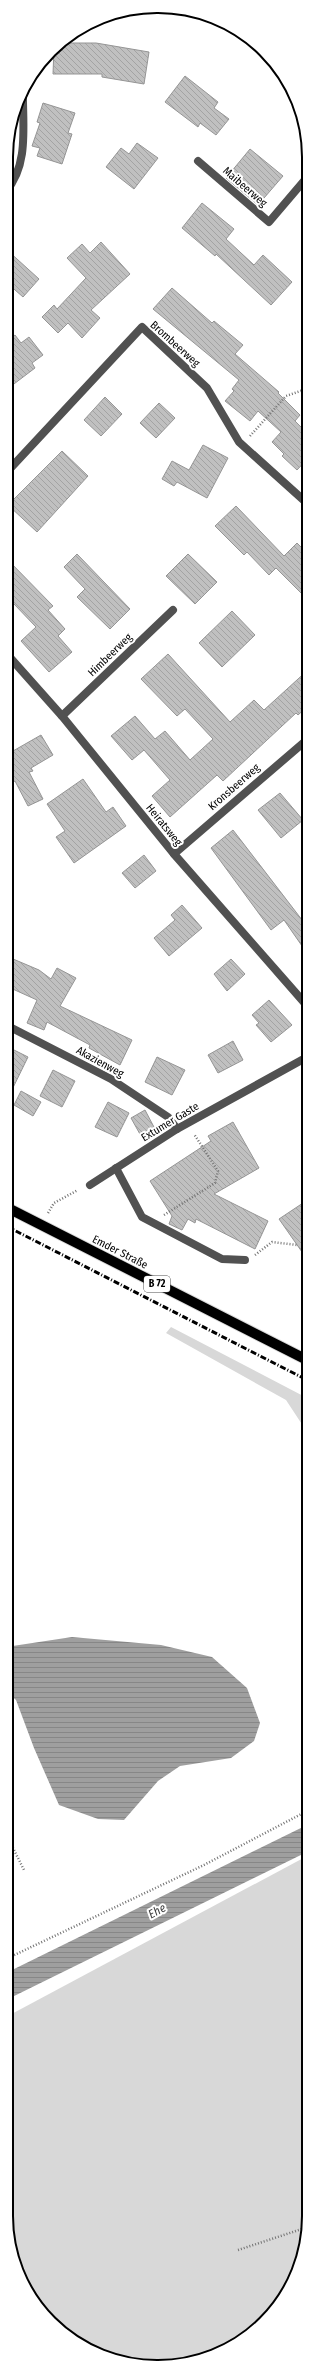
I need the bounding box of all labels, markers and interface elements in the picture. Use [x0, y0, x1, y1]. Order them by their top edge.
street label: Maibeerweg [220, 164, 270, 210]
street label: Brombeerweg [148, 318, 203, 370]
street label: Himbeerweg [85, 630, 135, 679]
street label: Kronsbeerweg [206, 761, 263, 813]
street label: Heiratsweg [143, 802, 185, 849]
street label: Akazienweg [74, 1044, 127, 1081]
street label: Extumer Gaste [139, 1100, 201, 1144]
street label: Emder Straße [90, 1232, 150, 1272]
road number: B 72 [144, 1276, 170, 1292]
water label: Ehe [146, 1901, 168, 1921]

